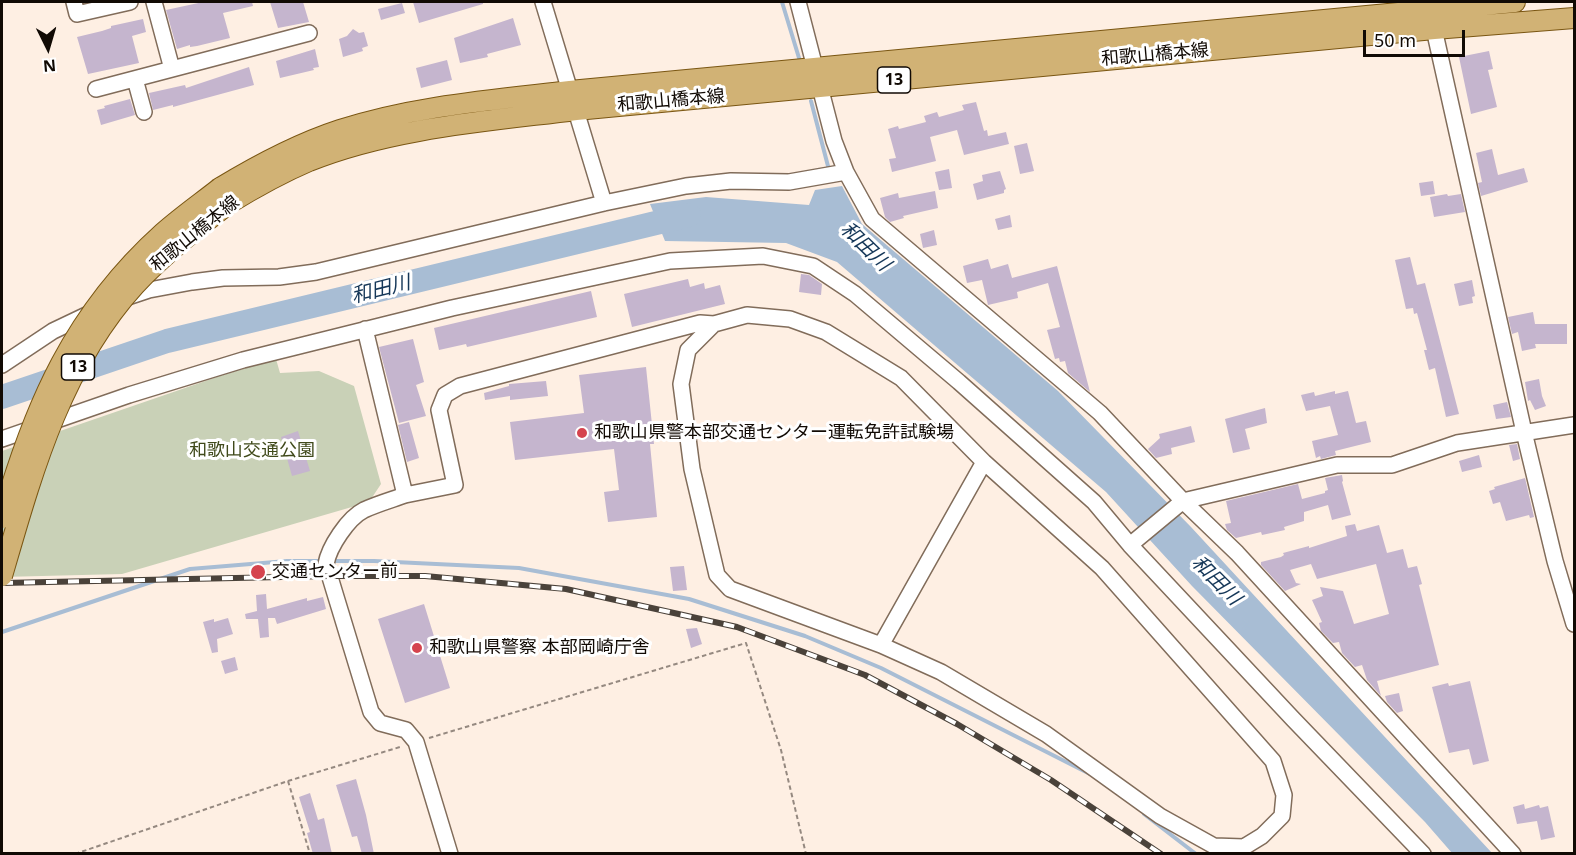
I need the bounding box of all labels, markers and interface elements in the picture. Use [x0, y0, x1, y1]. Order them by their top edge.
north arrow [18, 18, 78, 78]
scale bar [1366, 18, 1468, 56]
text: 50 m [1374, 28, 1416, 52]
street label: 和歌山橋本線 [1100, 40, 1210, 70]
text: N [42, 54, 57, 77]
road number: 13 [878, 67, 910, 93]
street label: 和歌山橋本線 [616, 86, 726, 116]
street label: 和歌山橋本線 [146, 192, 244, 276]
water label: 和田川 [835, 218, 895, 276]
water label: 和田川 [349, 271, 413, 309]
road number: 13 [62, 354, 94, 380]
place label: 和歌山県警本部交通センター運転免許試験場 [594, 422, 954, 444]
marker: 和歌山県警本部交通センター運転免許試験場 [575, 426, 589, 440]
park label: 和歌山交通公園 [189, 440, 315, 462]
water label: 和田川 [1186, 551, 1246, 611]
place label: 交通センター前 [272, 561, 398, 583]
marker: 交通センター前 [249, 563, 267, 581]
place label: 和歌山県警察 本部岡崎庁舎 [429, 637, 650, 659]
marker: 和歌山県警察 本部岡崎庁舎 [410, 641, 424, 655]

